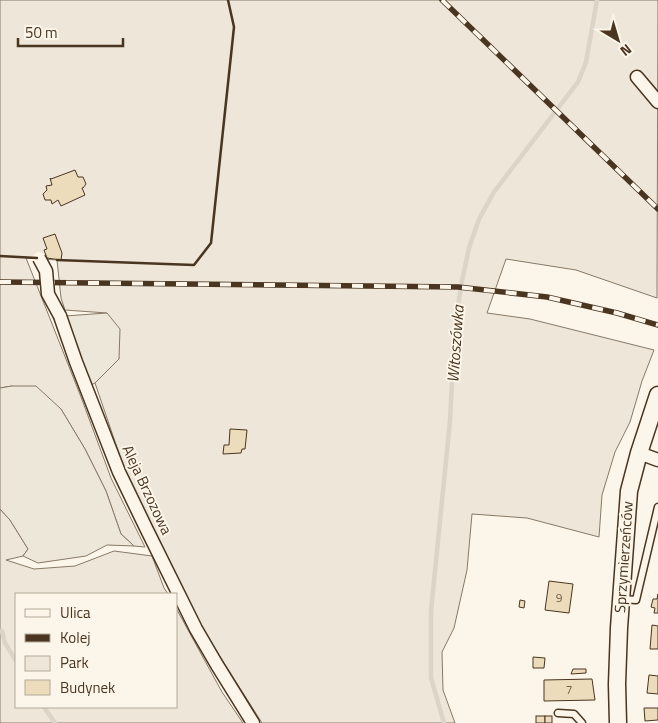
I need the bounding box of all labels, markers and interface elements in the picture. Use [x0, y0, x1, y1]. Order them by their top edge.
scale bar [18, 15, 122, 47]
north arrow [593, 15, 643, 65]
text: 50 m [25, 21, 58, 44]
text: N [616, 39, 637, 62]
water label: Witoszówka [440, 304, 470, 383]
street label: Aleja Brzozowa [117, 441, 179, 539]
street label: Sprzymierzeńców [608, 500, 639, 614]
house number: 9 [556, 588, 563, 607]
legend [15, 593, 178, 708]
text: Ulica [60, 601, 91, 624]
text: Kolej [60, 626, 91, 649]
text: Park [60, 651, 89, 674]
text: Budynek [60, 676, 115, 699]
house number: 7 [566, 680, 572, 699]

